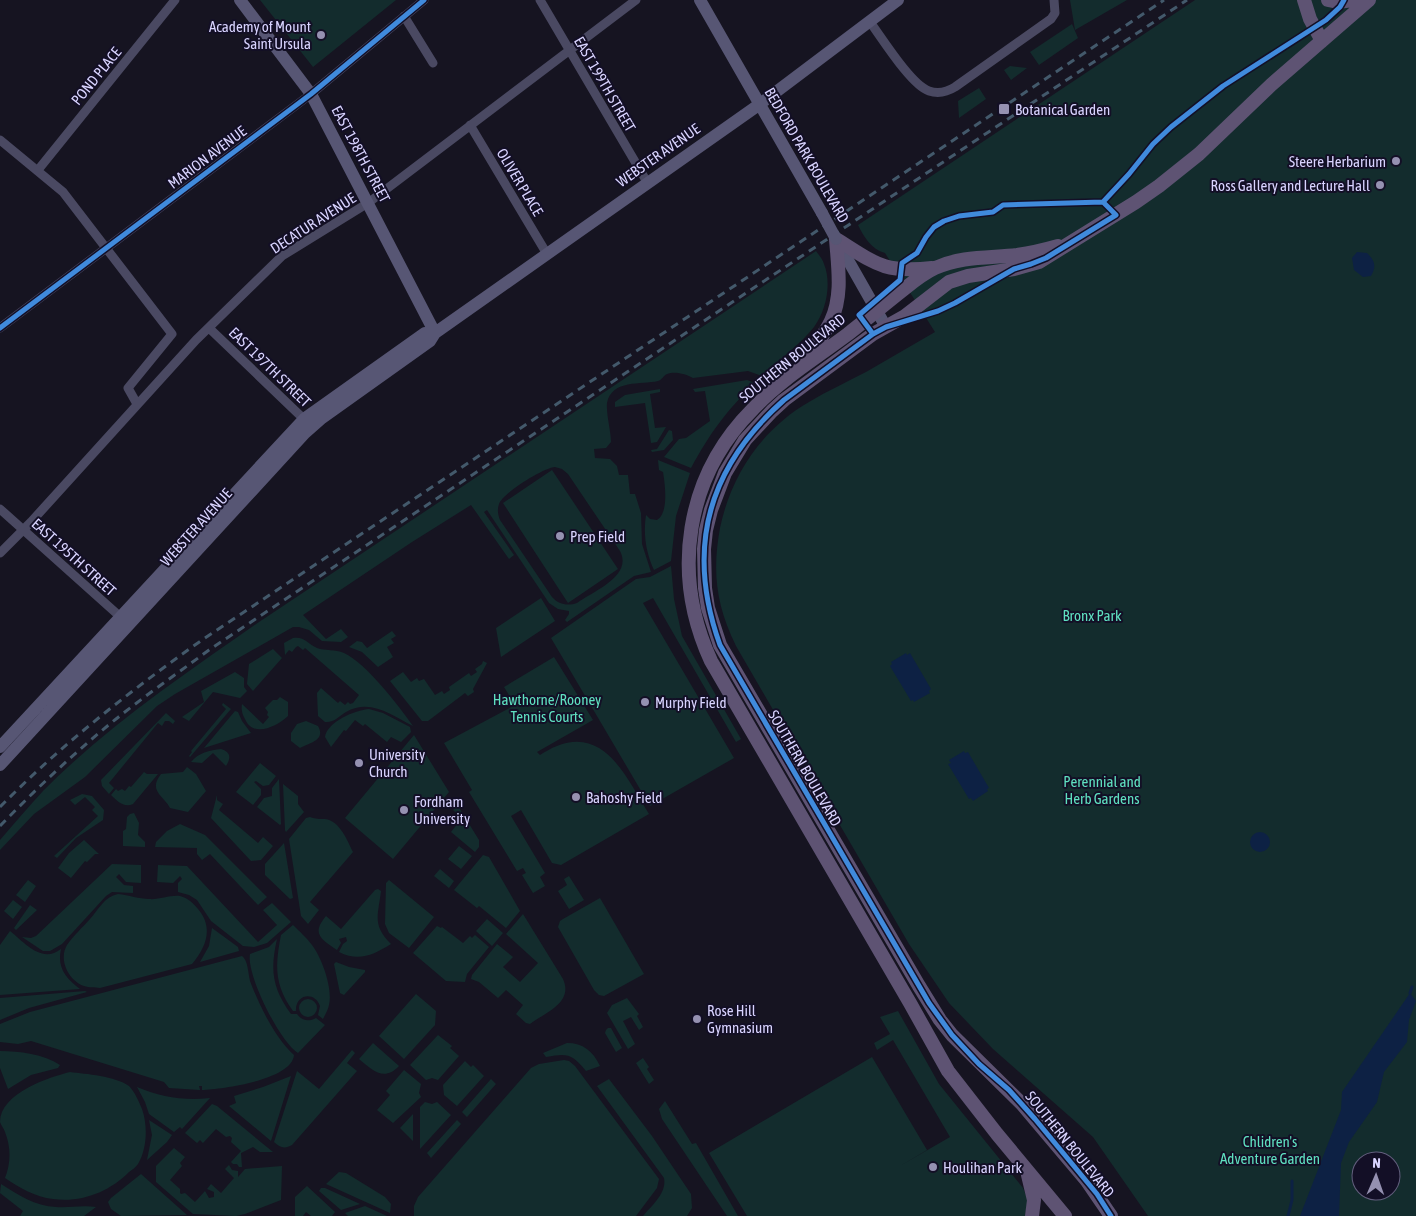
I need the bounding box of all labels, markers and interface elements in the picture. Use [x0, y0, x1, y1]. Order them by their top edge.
place label: Academy of Mount Saint Ursula [209, 18, 311, 52]
marker: Academy of Mount Saint Ursula [315, 29, 327, 41]
street label: EAST 199TH STREET [571, 33, 639, 135]
street label: POND PLACE [68, 43, 125, 108]
street label: BEDFORD PARK BOULEVARD [761, 85, 853, 225]
place label: Botanical Garden [1015, 101, 1110, 118]
marker: Botanical Garden [997, 102, 1011, 116]
street label: EAST 198TH STREET [328, 103, 394, 206]
street label: WEBSTER AVENUE [613, 120, 704, 190]
street label: MARION AVENUE [165, 122, 250, 192]
street label: OLIVER PLACE [493, 145, 547, 219]
place label: Steere Herbarium [1289, 153, 1386, 170]
marker: Steere Herbarium [1390, 155, 1402, 167]
place label: Ross Gallery and Lecture Hall [1211, 177, 1370, 194]
marker: Ross Gallery and Lecture Hall [1374, 179, 1386, 191]
street label: DECATUR AVENUE [267, 189, 359, 257]
street label: SOUTHERN BOULEVARD [736, 310, 848, 406]
street label: EAST 197TH STREET [226, 324, 315, 411]
street label: WEBSTER AVENUE [157, 484, 236, 569]
street label: EAST 195TH STREET [29, 515, 120, 599]
place label: Prep Field [570, 528, 625, 545]
marker: Prep Field [554, 530, 566, 542]
park label: Bronx Park [1062, 607, 1122, 624]
park label: Hawthorne/Rooney Tennis Courts [493, 691, 601, 725]
place label: Murphy Field [655, 694, 727, 711]
marker: Murphy Field [639, 696, 651, 708]
street label: SOUTHERN BOULEVARD [765, 707, 845, 829]
place label: University Church [369, 746, 425, 780]
marker: University Church [353, 757, 365, 769]
park label: Perennial and Herb Gardens [1063, 773, 1141, 807]
place label: Bahoshy Field [586, 789, 662, 806]
marker: Bahoshy Field [570, 791, 582, 803]
place label: Fordham University [414, 793, 470, 827]
marker: Fordham University [398, 804, 410, 816]
place label: Rose Hill Gymnasium [707, 1002, 773, 1036]
marker: Rose Hill Gymnasium [691, 1013, 703, 1025]
street label: SOUTHERN BOULEVARD [1022, 1088, 1118, 1200]
park label: Chlidren's Adventure Garden [1220, 1133, 1320, 1167]
north arrow [1351, 1151, 1401, 1201]
text: N [1372, 1155, 1381, 1171]
place label: Houlihan Park [943, 1159, 1022, 1176]
marker: Houlihan Park [927, 1161, 939, 1173]

